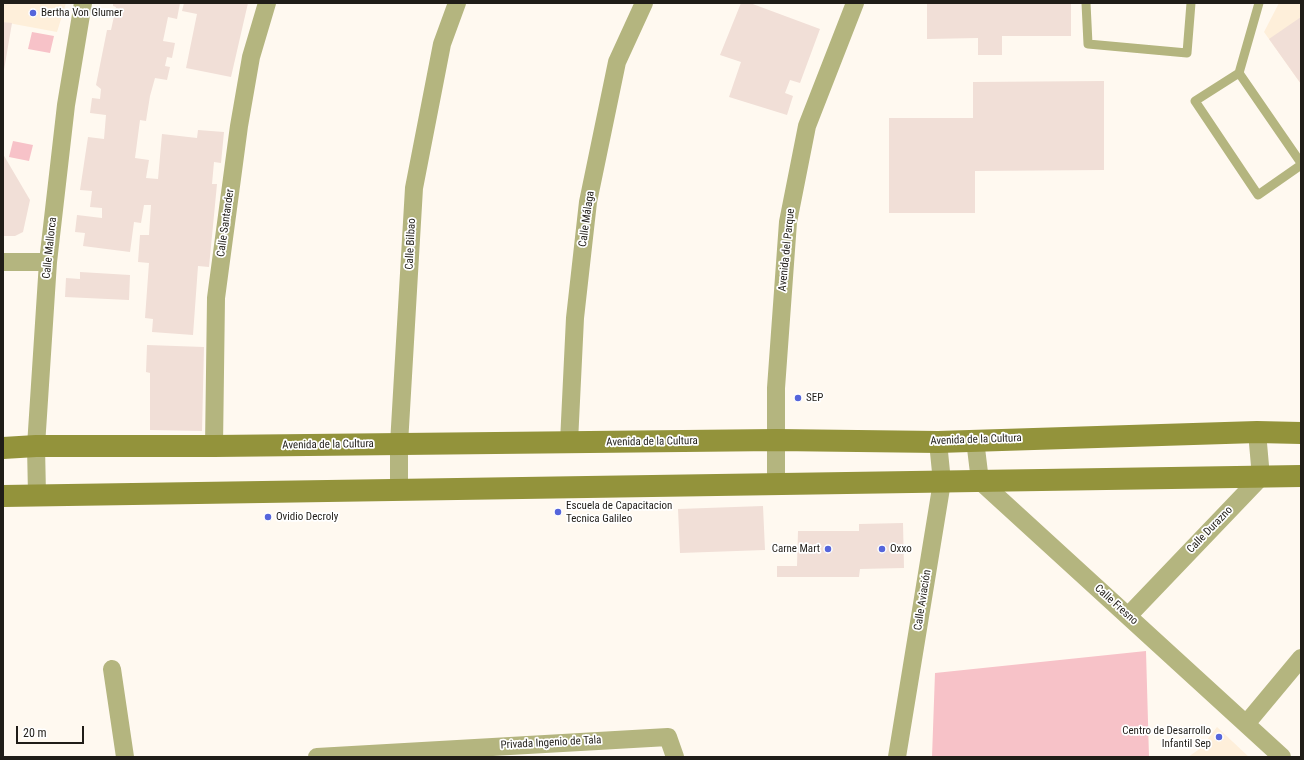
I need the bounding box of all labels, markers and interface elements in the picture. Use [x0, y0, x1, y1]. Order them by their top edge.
place label: Bertha Von Glumer [41, 6, 123, 20]
marker: Bertha Von Glumer [28, 8, 38, 18]
street label: Calle Santander [215, 188, 237, 258]
street label: Calle Málaga [577, 190, 597, 248]
street label: Avenida del Parque [776, 208, 798, 292]
street label: Calle Mallorca [40, 216, 60, 280]
street label: Calle Bilbao [403, 218, 419, 270]
place label: SEP [806, 391, 823, 405]
marker: SEP [793, 393, 803, 403]
street label: Avenida de la Cultura [930, 432, 1022, 448]
street label: Avenida de la Cultura [606, 435, 698, 449]
street label: Avenida de la Cultura [282, 438, 374, 452]
place label: Escuela de Capacitacion Tecnica Galileo [566, 499, 672, 525]
street label: Calle Durazno [1184, 504, 1236, 556]
marker: Escuela de Capacitacion Tecnica Galileo [553, 507, 563, 517]
place label: Ovidio Decroly [276, 510, 338, 524]
marker: Ovidio Decroly [263, 512, 273, 522]
place label: Carne Mart [772, 542, 820, 556]
place label: Oxxo [890, 542, 912, 556]
marker: Carne Mart [823, 544, 833, 554]
marker: Oxxo [877, 544, 887, 554]
street label: Calle Aviación [912, 569, 934, 631]
street label: Calle Fresno [1092, 582, 1140, 628]
scale bar [18, 718, 86, 744]
place label: Centro de Desarrollo Infantil Sep [1122, 724, 1211, 750]
text: 20 m [23, 726, 47, 740]
marker: Centro de Desarrollo Infantil Sep [1214, 732, 1224, 742]
street label: Privada Ingenio de Tala [500, 734, 602, 752]

